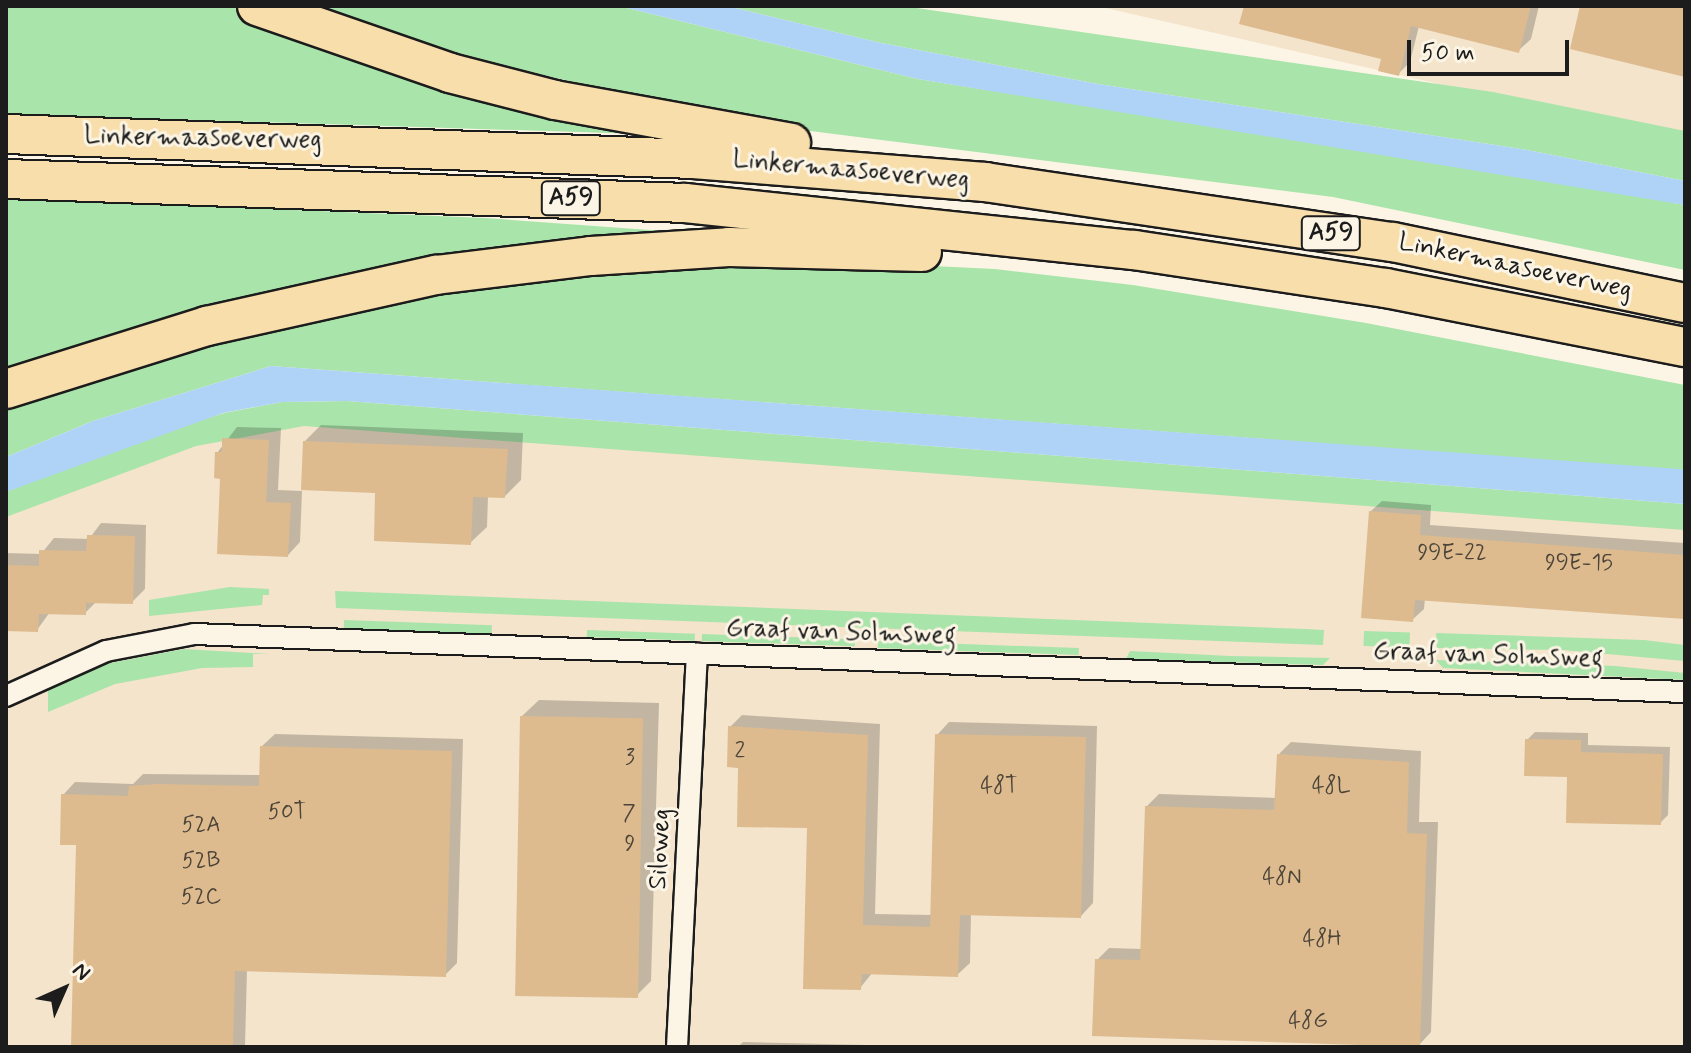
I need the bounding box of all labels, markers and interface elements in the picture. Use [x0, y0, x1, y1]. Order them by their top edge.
scale bar [1411, 24, 1573, 74]
text: 50 m [1421, 38, 1475, 69]
street label: Linkermaasoeverweg [84, 121, 322, 157]
street label: Linkermaasoeverweg [731, 145, 971, 197]
road number: A59 [539, 178, 603, 218]
road number: A59 [1299, 213, 1363, 253]
street label: Linkermaasoeverweg [1396, 227, 1634, 307]
house number: 99E-22 [1417, 541, 1487, 567]
house number: 99E-15 [1545, 551, 1613, 577]
street label: Graaf van Solmsweg [724, 613, 958, 653]
street label: Graaf van Solmsweg [1371, 636, 1605, 676]
house number: 2 [735, 739, 745, 765]
house number: 3 [625, 746, 635, 772]
house number: 48T [980, 774, 1018, 800]
house number: 48L [1312, 774, 1350, 800]
house number: 50T [268, 800, 306, 826]
house number: 7 [622, 802, 636, 828]
street label: Siloweg [643, 808, 679, 890]
house number: 52A [181, 813, 221, 839]
house number: 9 [625, 832, 635, 858]
house number: 52B [182, 849, 220, 875]
house number: 48N [1262, 865, 1302, 891]
house number: 52C [181, 885, 221, 911]
house number: 48H [1302, 927, 1342, 953]
north arrow [24, 949, 104, 1029]
text: N [66, 957, 96, 987]
house number: 48G [1288, 1009, 1328, 1035]

